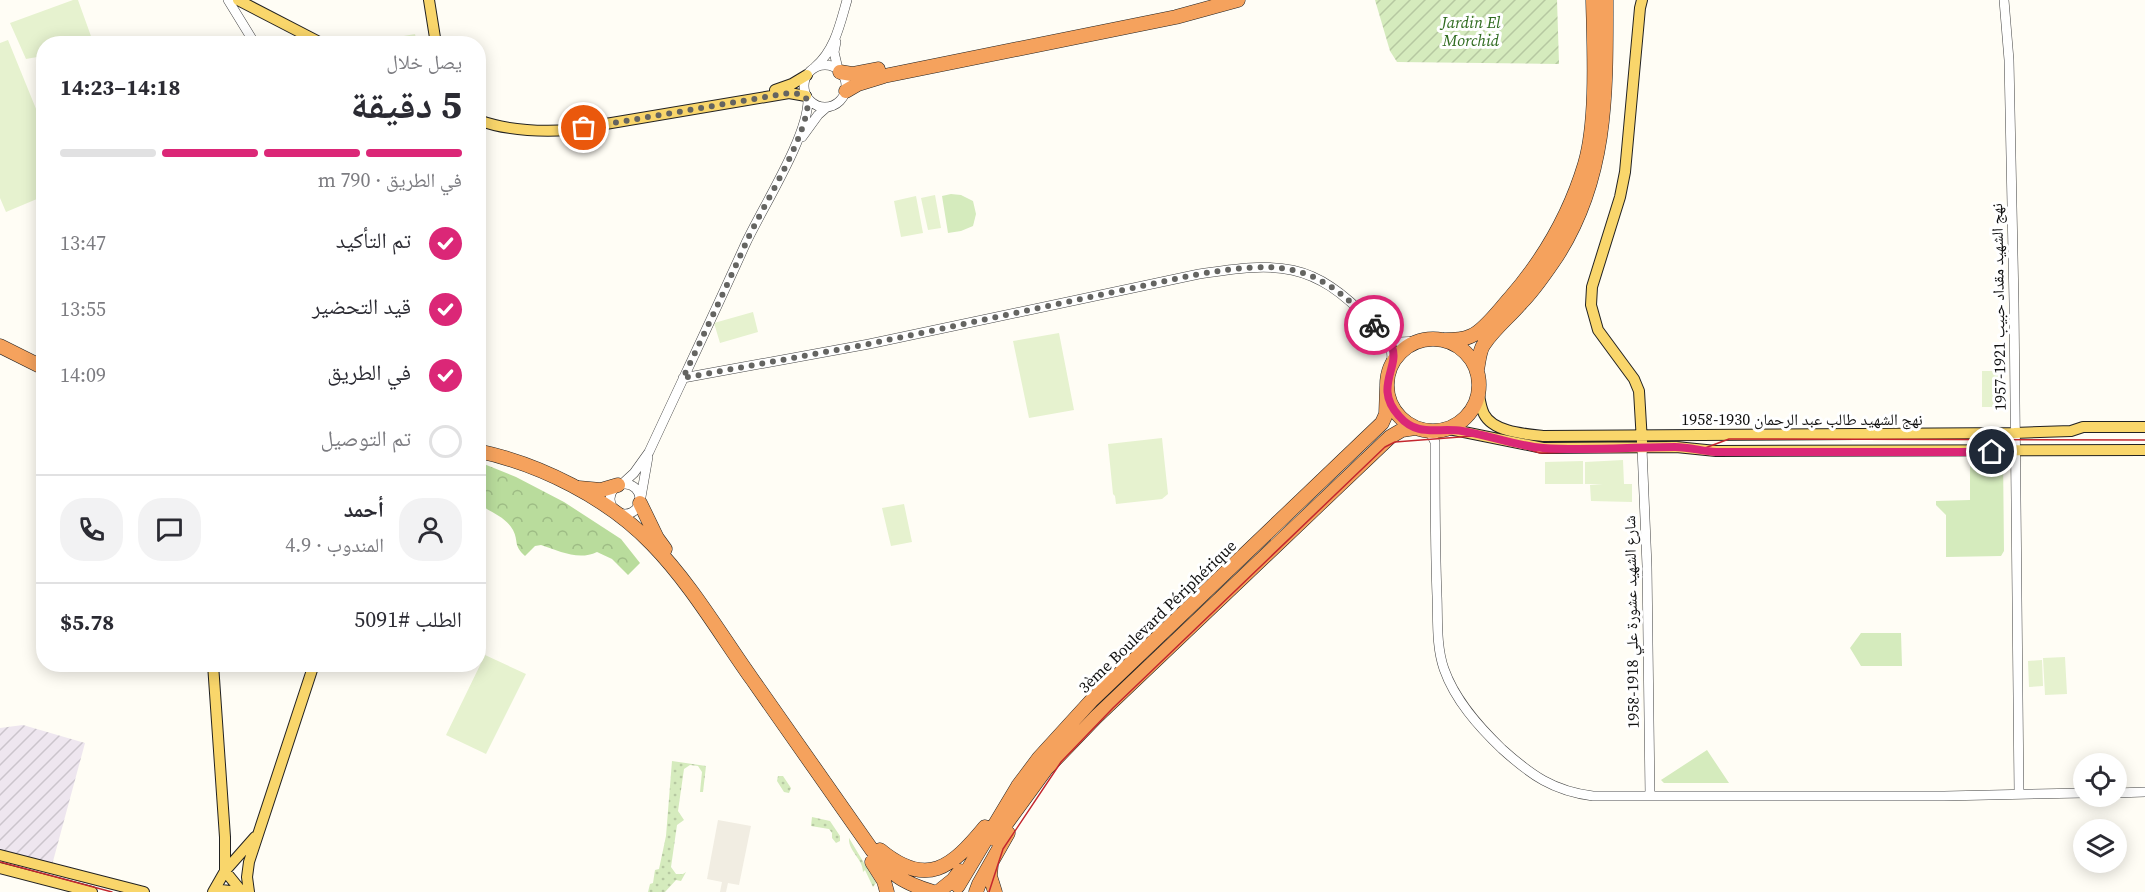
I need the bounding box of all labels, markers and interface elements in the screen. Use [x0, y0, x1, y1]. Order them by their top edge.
park label: Jardin El Morchid [1440, 11, 1501, 51]
text: يصل خلال [386, 48, 462, 76]
text: 14:18–14:23 [60, 72, 180, 102]
text: 5 دقيقة [351, 78, 462, 131]
pin [558, 102, 609, 153]
icon: bag [567, 111, 600, 144]
text: في الطريق · 790 m [318, 166, 462, 194]
street label: نهج الشهيد مقداد حبيب 1921-1957 [1985, 203, 2011, 411]
text: تم التأكيد [336, 225, 411, 255]
icon: check [429, 227, 462, 260]
text: 13:47 [60, 229, 106, 257]
text: قيد التحضير [312, 291, 411, 321]
icon: check [429, 293, 462, 326]
text: 13:55 [60, 295, 106, 323]
courier [1344, 295, 1404, 355]
icon: bike [1358, 309, 1391, 342]
text: في الطريق [327, 357, 411, 387]
icon: check [429, 359, 462, 392]
text: 14:09 [60, 361, 106, 389]
street label: نهج الشهيد طالب عبد الرحمان 1930-1958 [1681, 408, 1923, 430]
text: تم التوصيل [320, 423, 411, 453]
pin [1966, 426, 2017, 477]
icon: home [1975, 435, 2008, 468]
text: أحمد [344, 494, 384, 524]
button: phone [60, 498, 123, 561]
button: chat [138, 498, 201, 561]
button: person [399, 498, 462, 561]
street label: شارع الشهيد عشورة علي 1918-1958 [1618, 515, 1646, 729]
text: المندوب · 4.9 [285, 531, 384, 559]
street label: 3ème Boulevard Périphérique [1073, 534, 1241, 698]
text: الطلب #5091 [354, 604, 462, 634]
text: $5.78 [60, 607, 114, 637]
map controls [2073, 753, 2127, 873]
button: locate [2073, 753, 2127, 807]
button: layers [2073, 819, 2127, 873]

